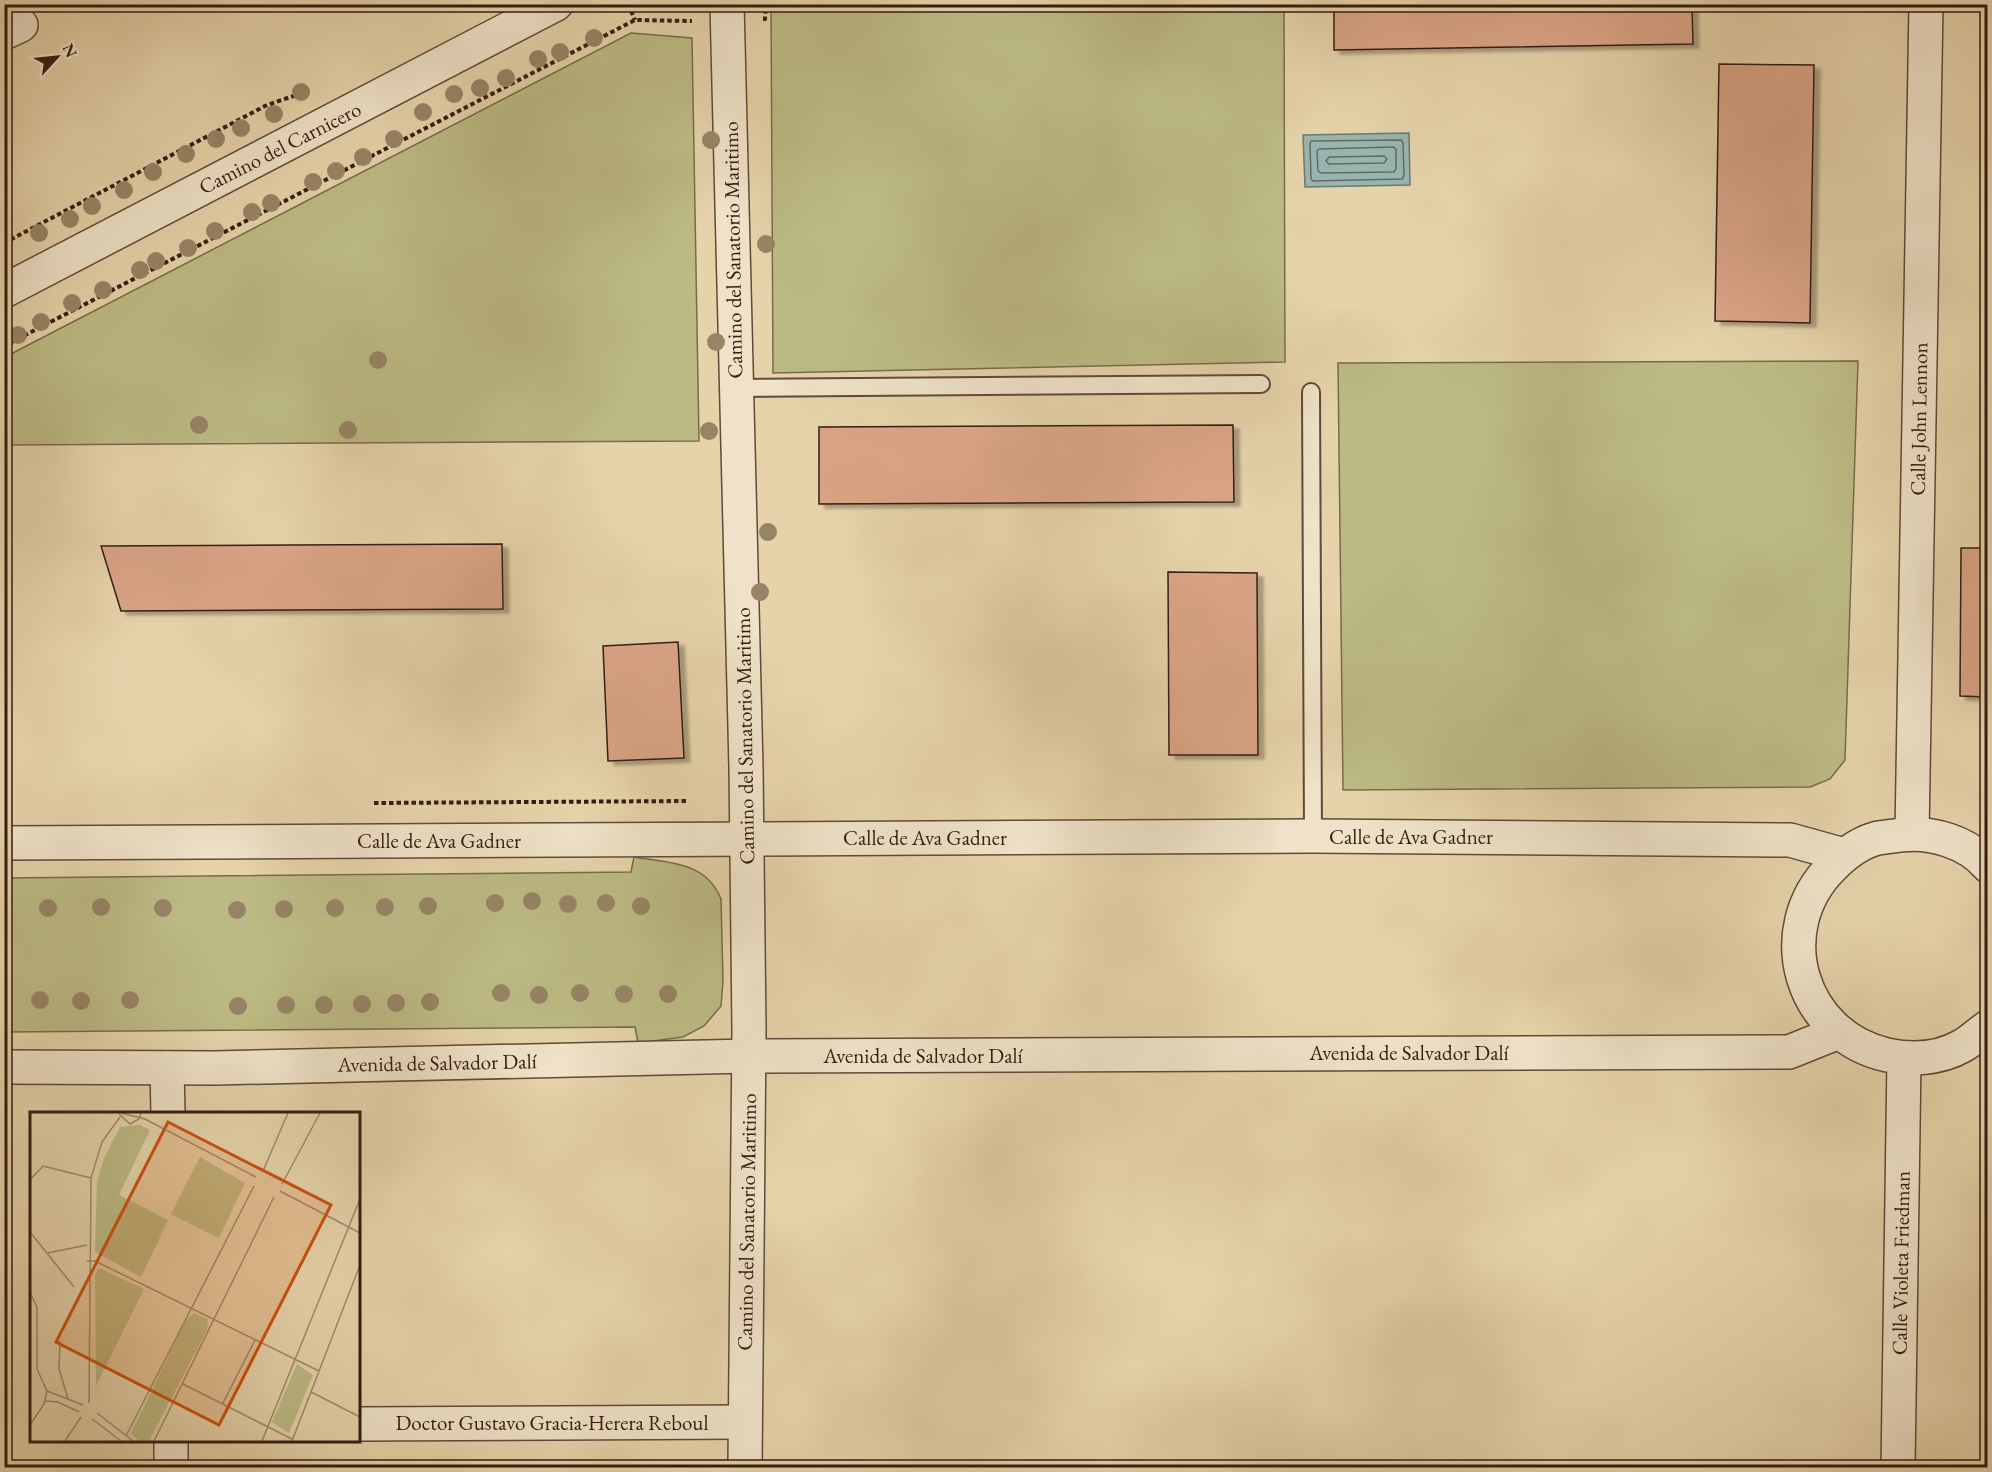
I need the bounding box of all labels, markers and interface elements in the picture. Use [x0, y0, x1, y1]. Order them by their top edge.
north arrow [27, 27, 87, 87]
text: N [58, 40, 82, 61]
street label: Camino del Carnicero [194, 95, 366, 200]
street label: Camino del Sanatorio Maritimo [717, 121, 748, 379]
street label: Calle John Lennon [1904, 342, 1933, 496]
street label: Camino del Sanatorio Maritimo [729, 607, 760, 865]
street label: Calle de Ava Gadner [1329, 823, 1493, 850]
street label: Calle de Ava Gadner [843, 824, 1007, 851]
street label: Calle de Ava Gadner [357, 827, 521, 854]
street label: Avenida de Salvador Dalí [1308, 1039, 1510, 1066]
street label: Avenida de Salvador Dalí [822, 1042, 1024, 1069]
street label: Avenida de Salvador Dalí [336, 1047, 538, 1078]
street label: Camino del Sanatorio Maritimo [731, 1093, 762, 1351]
inset map [30, 1112, 360, 1442]
street label: Calle Violeta Friedman [1885, 1171, 1916, 1355]
street label: Doctor Gustavo Gracia-Herera Reboul [396, 1409, 708, 1436]

